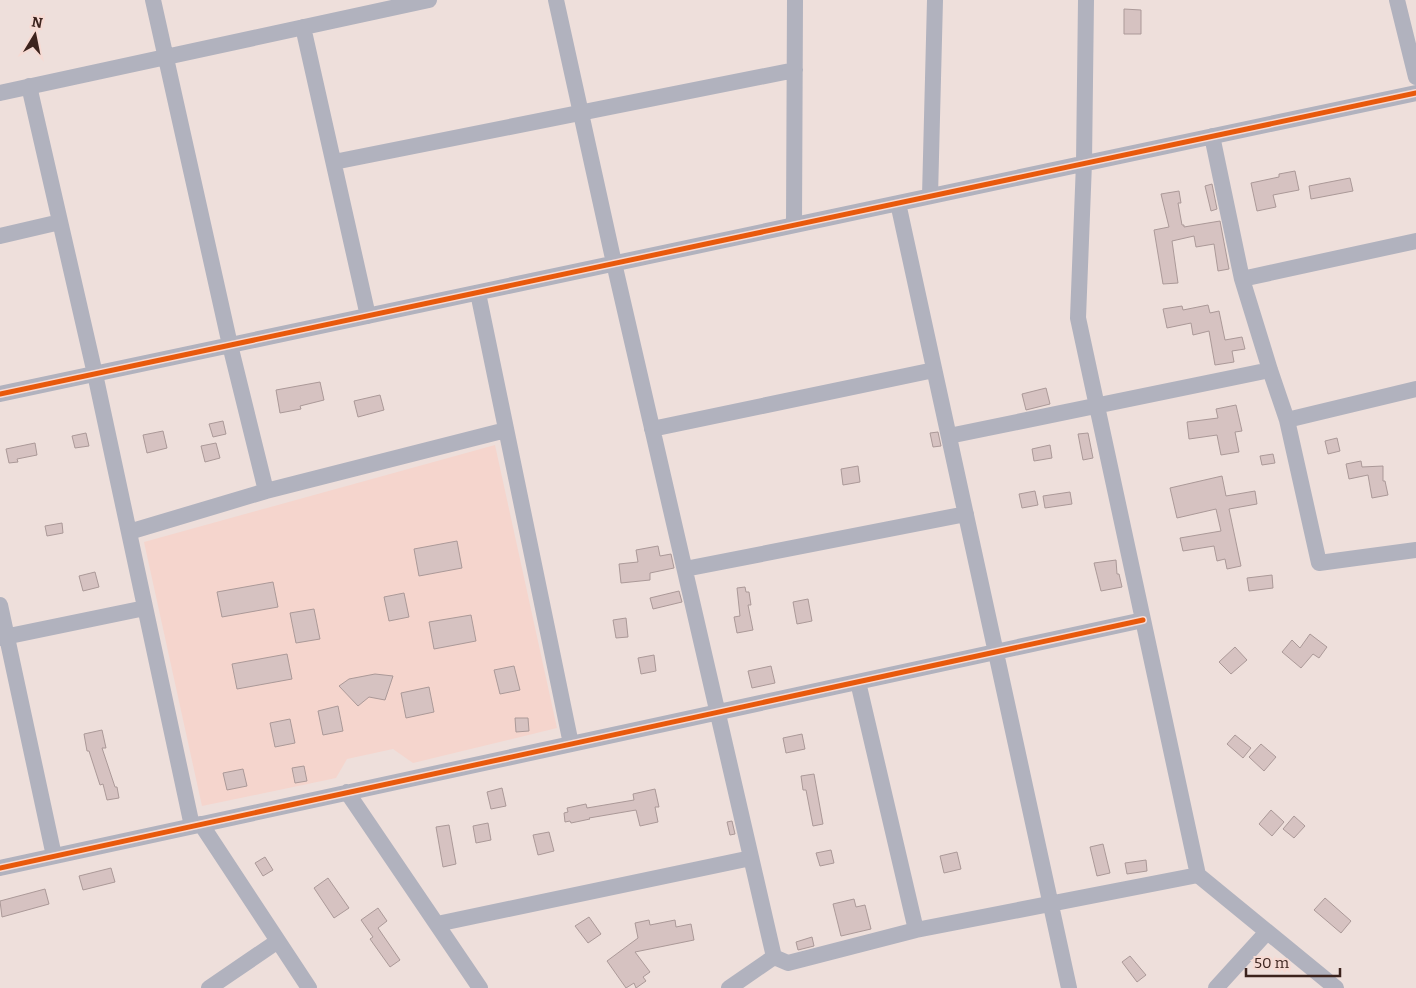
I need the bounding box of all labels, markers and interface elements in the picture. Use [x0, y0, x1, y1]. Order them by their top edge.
north arrow [10, 10, 60, 60]
text: N [30, 13, 44, 32]
scale bar [1246, 946, 1340, 978]
text: 50 m [1254, 954, 1290, 972]

